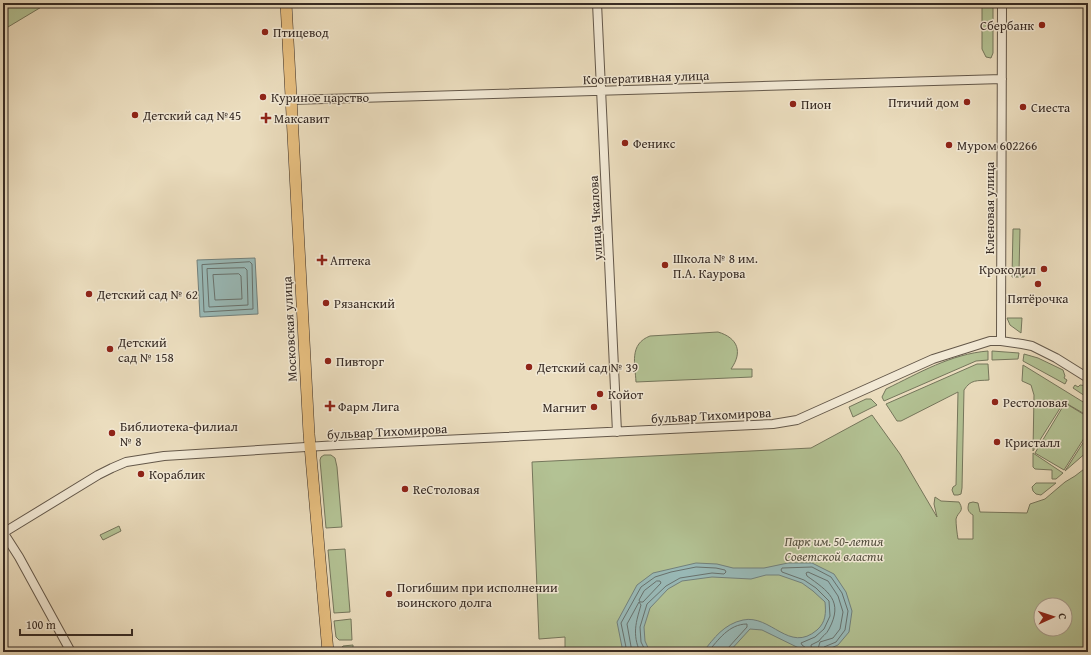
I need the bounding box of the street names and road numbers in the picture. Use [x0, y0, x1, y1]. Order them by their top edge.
street label: Кооперативная улица [582, 66, 710, 89]
street label: Кленовая улица [980, 161, 999, 254]
street label: улица Чкалова [584, 174, 607, 262]
street label: Московская улица [277, 275, 302, 382]
street label: бульвар Тихомирова [650, 403, 772, 428]
street label: бульвар Тихомирова [326, 419, 448, 444]

